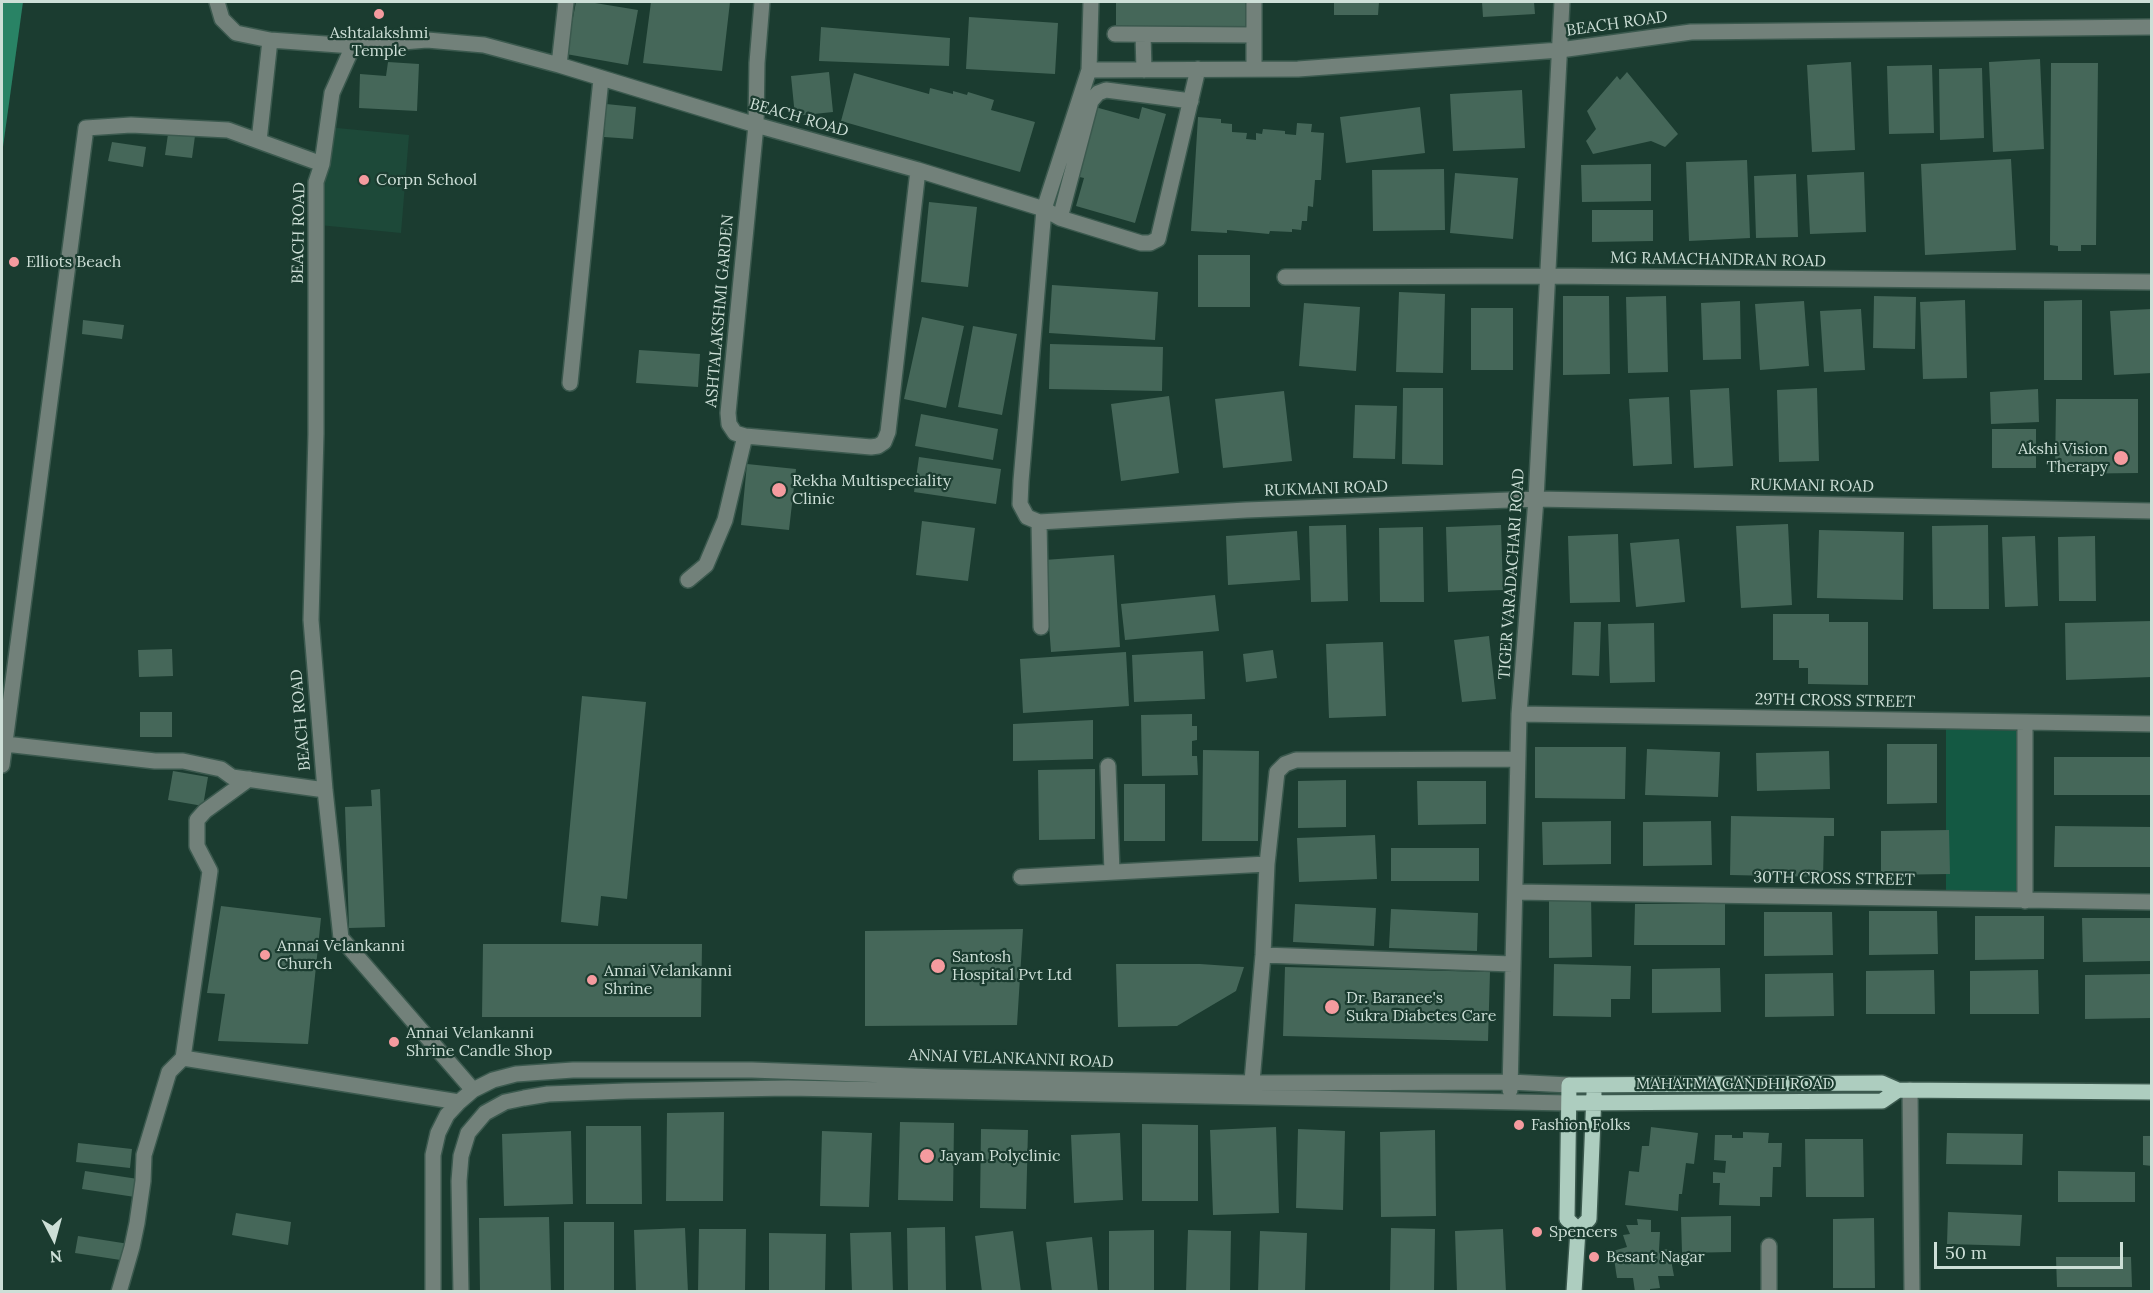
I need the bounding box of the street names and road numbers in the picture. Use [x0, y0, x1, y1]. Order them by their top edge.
street label: BEACH ROAD [1565, 7, 1669, 41]
street label: BEACH ROAD [747, 95, 851, 141]
street label: BEACH ROAD [289, 182, 309, 284]
street label: ASHTALAKSHMI GARDEN [702, 214, 738, 408]
street label: MG RAMACHANDRAN ROAD [1610, 249, 1826, 271]
street label: TIGER VARADACHARI ROAD [1495, 468, 1529, 680]
street label: RUKMANI ROAD [1750, 475, 1874, 497]
street label: RUKMANI ROAD [1264, 477, 1388, 501]
street label: BEACH ROAD [287, 668, 315, 772]
street label: 29TH CROSS STREET [1755, 690, 1915, 712]
street label: 30TH CROSS STREET [1753, 868, 1915, 890]
street label: ANNAI VELANKANNI ROAD [908, 1046, 1114, 1072]
street label: MAHATMA GANDHI ROAD [1636, 1074, 1834, 1094]

